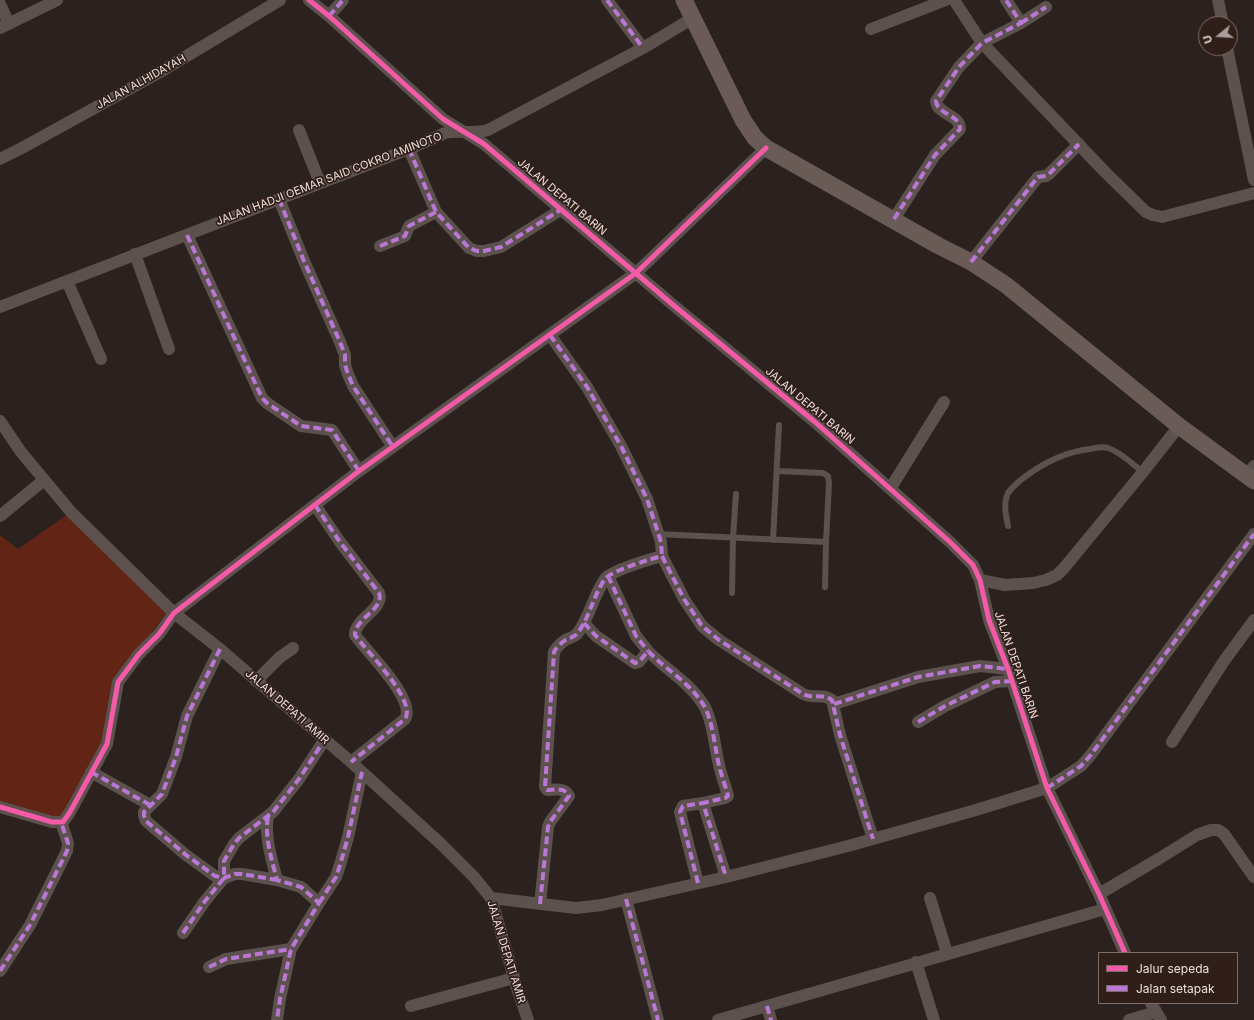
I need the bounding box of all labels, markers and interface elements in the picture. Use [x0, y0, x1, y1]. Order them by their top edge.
north arrow [1198, 16, 1238, 56]
text: U [1200, 33, 1215, 45]
street label: JALAN ALHIDAYAH [94, 52, 188, 112]
street label: JALAN HADJI OEMAR SAID COKRO AMINOTO [214, 130, 444, 228]
street label: JALAN DEPATI BARIN [515, 156, 609, 238]
street label: JALAN DEPATI BARIN [763, 365, 857, 447]
street label: JALAN DEPATI BARIN [991, 610, 1041, 720]
street label: JALAN DEPATI AMIR [242, 667, 332, 747]
street label: JALAN DEPATI AMIR [484, 899, 528, 1005]
legend [1098, 952, 1238, 1004]
text: Jalur sepeda [1136, 961, 1209, 976]
text: Jalan setapak [1136, 981, 1215, 996]

